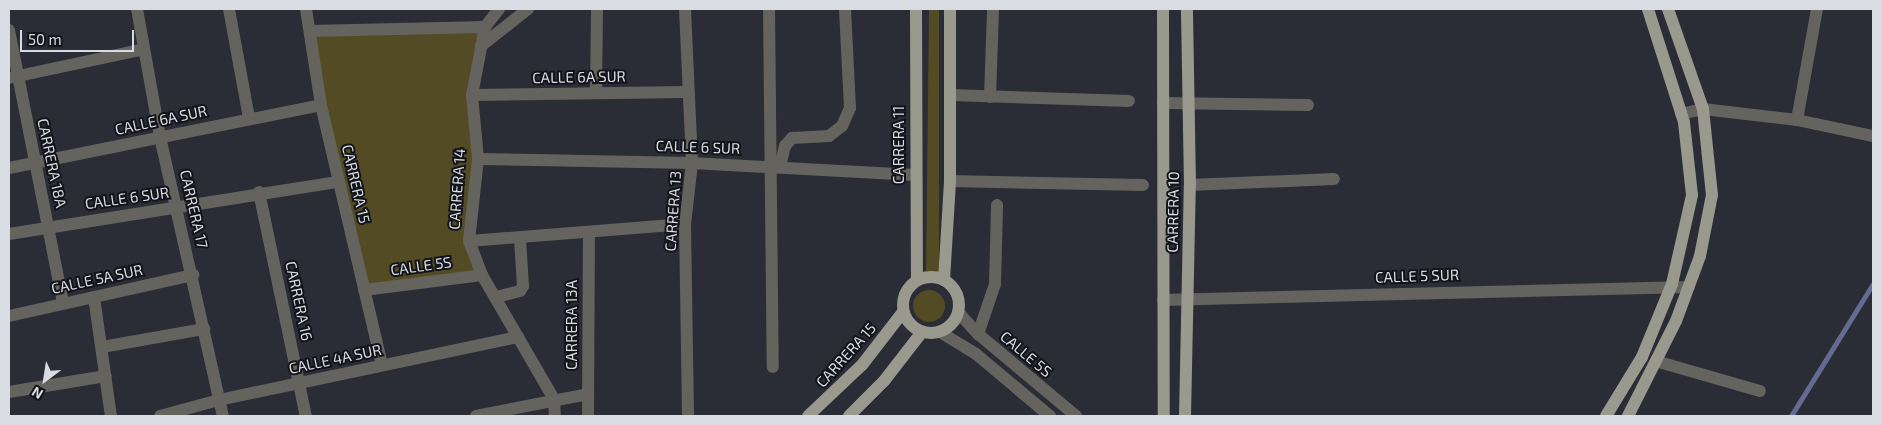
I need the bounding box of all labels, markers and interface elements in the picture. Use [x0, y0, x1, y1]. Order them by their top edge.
scale bar [22, 20, 136, 52]
text: 50 m [28, 30, 62, 48]
street label: CALLE 6A SUR [532, 67, 626, 87]
street label: CALLE 6A SUR [113, 101, 209, 139]
street label: CARRERA 11 [890, 106, 908, 184]
street label: CARRERA 18A [34, 117, 70, 209]
street label: CALLE 6 SUR [655, 137, 741, 157]
street label: CARRERA 15 [338, 143, 374, 225]
street label: CARRERA 14 [445, 147, 469, 231]
street label: CARRERA 17 [176, 168, 212, 250]
street label: CARRERA 13 [661, 170, 685, 252]
street label: CARRERA 10 [1163, 171, 1183, 253]
street label: CALLE 6 SUR [84, 183, 170, 213]
street label: CALLE 5S [389, 253, 453, 279]
street label: CARRERA 16 [282, 259, 316, 343]
street label: CALLE 5A SUR [49, 260, 145, 298]
street label: CALLE 5 SUR [1375, 266, 1459, 286]
street label: CARRERA 13A [563, 280, 581, 370]
street label: CARRERA 15 [812, 319, 880, 391]
street label: CALLE 5S [997, 327, 1055, 381]
street label: CALLE 4A SUR [287, 340, 383, 378]
north arrow [20, 355, 70, 405]
text: N [28, 383, 46, 403]

